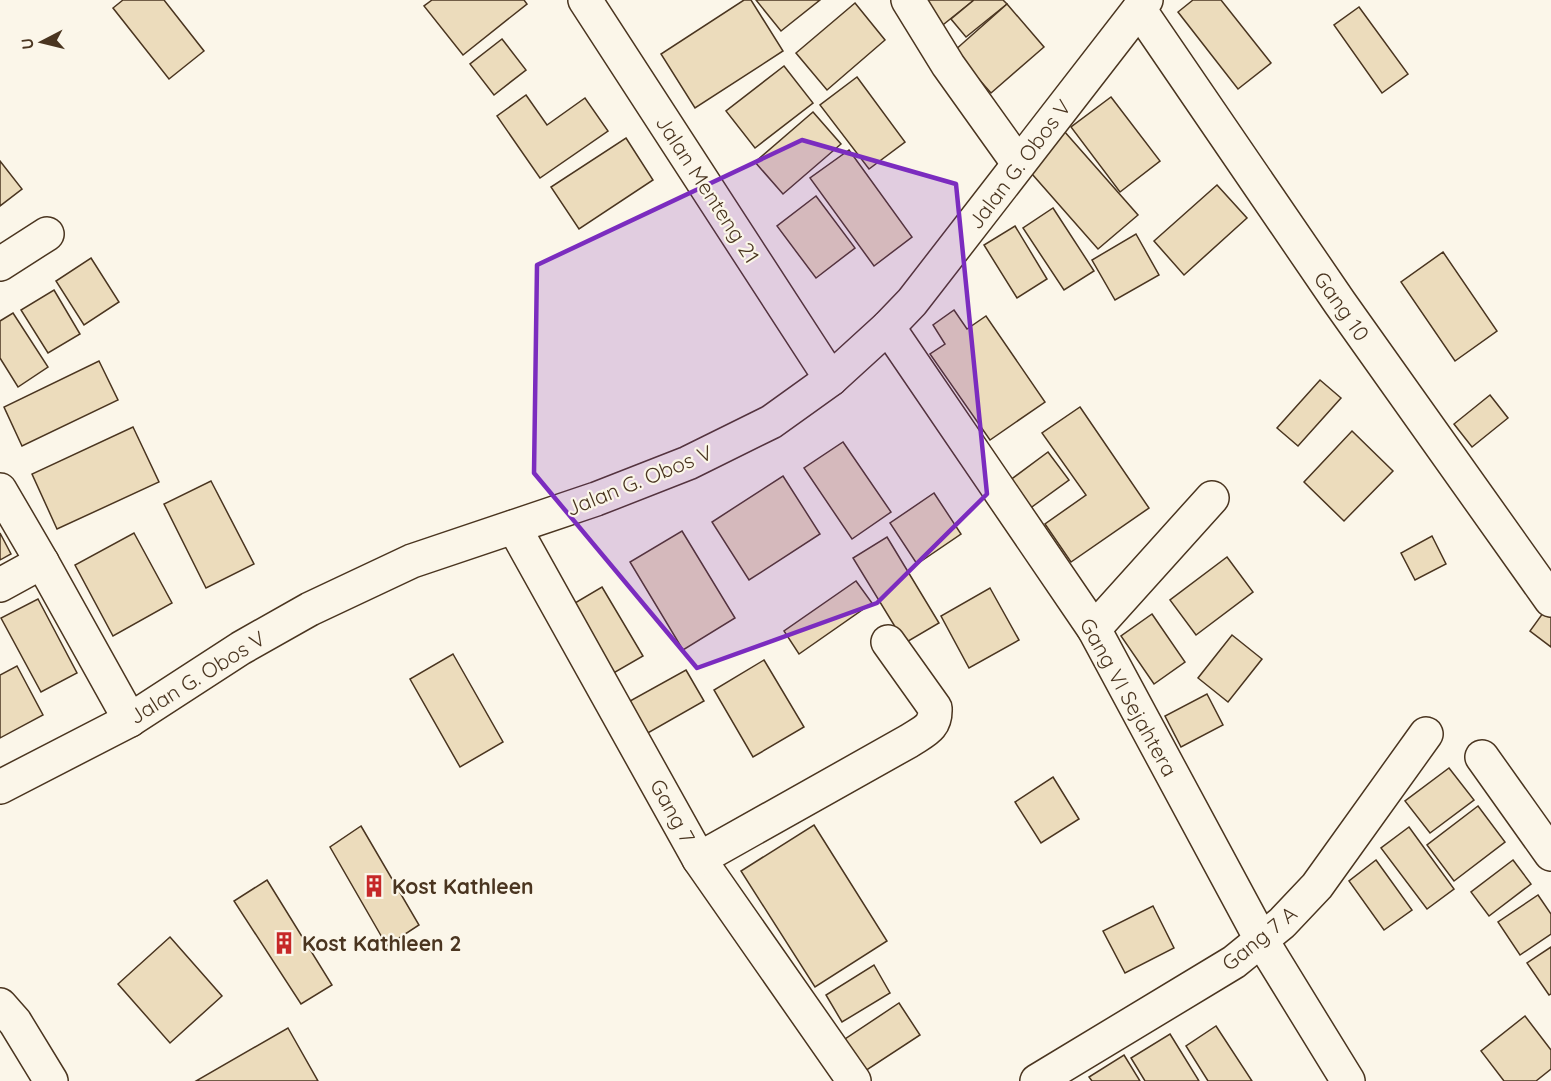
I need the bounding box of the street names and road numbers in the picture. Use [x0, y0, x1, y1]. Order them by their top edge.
street label: Jalan G. Obos V [962, 94, 1076, 234]
street label: Jalan Menteng 21 [651, 110, 765, 268]
street label: Gang 10 [1309, 266, 1375, 346]
street label: Jalan G. Obos V [562, 439, 716, 521]
street label: Gang VI Sejahtera [1075, 613, 1183, 781]
street label: Jalan G. Obos V [124, 625, 270, 729]
street label: Gang 7 [645, 774, 701, 848]
street label: Gang 7 A [1216, 900, 1302, 976]

